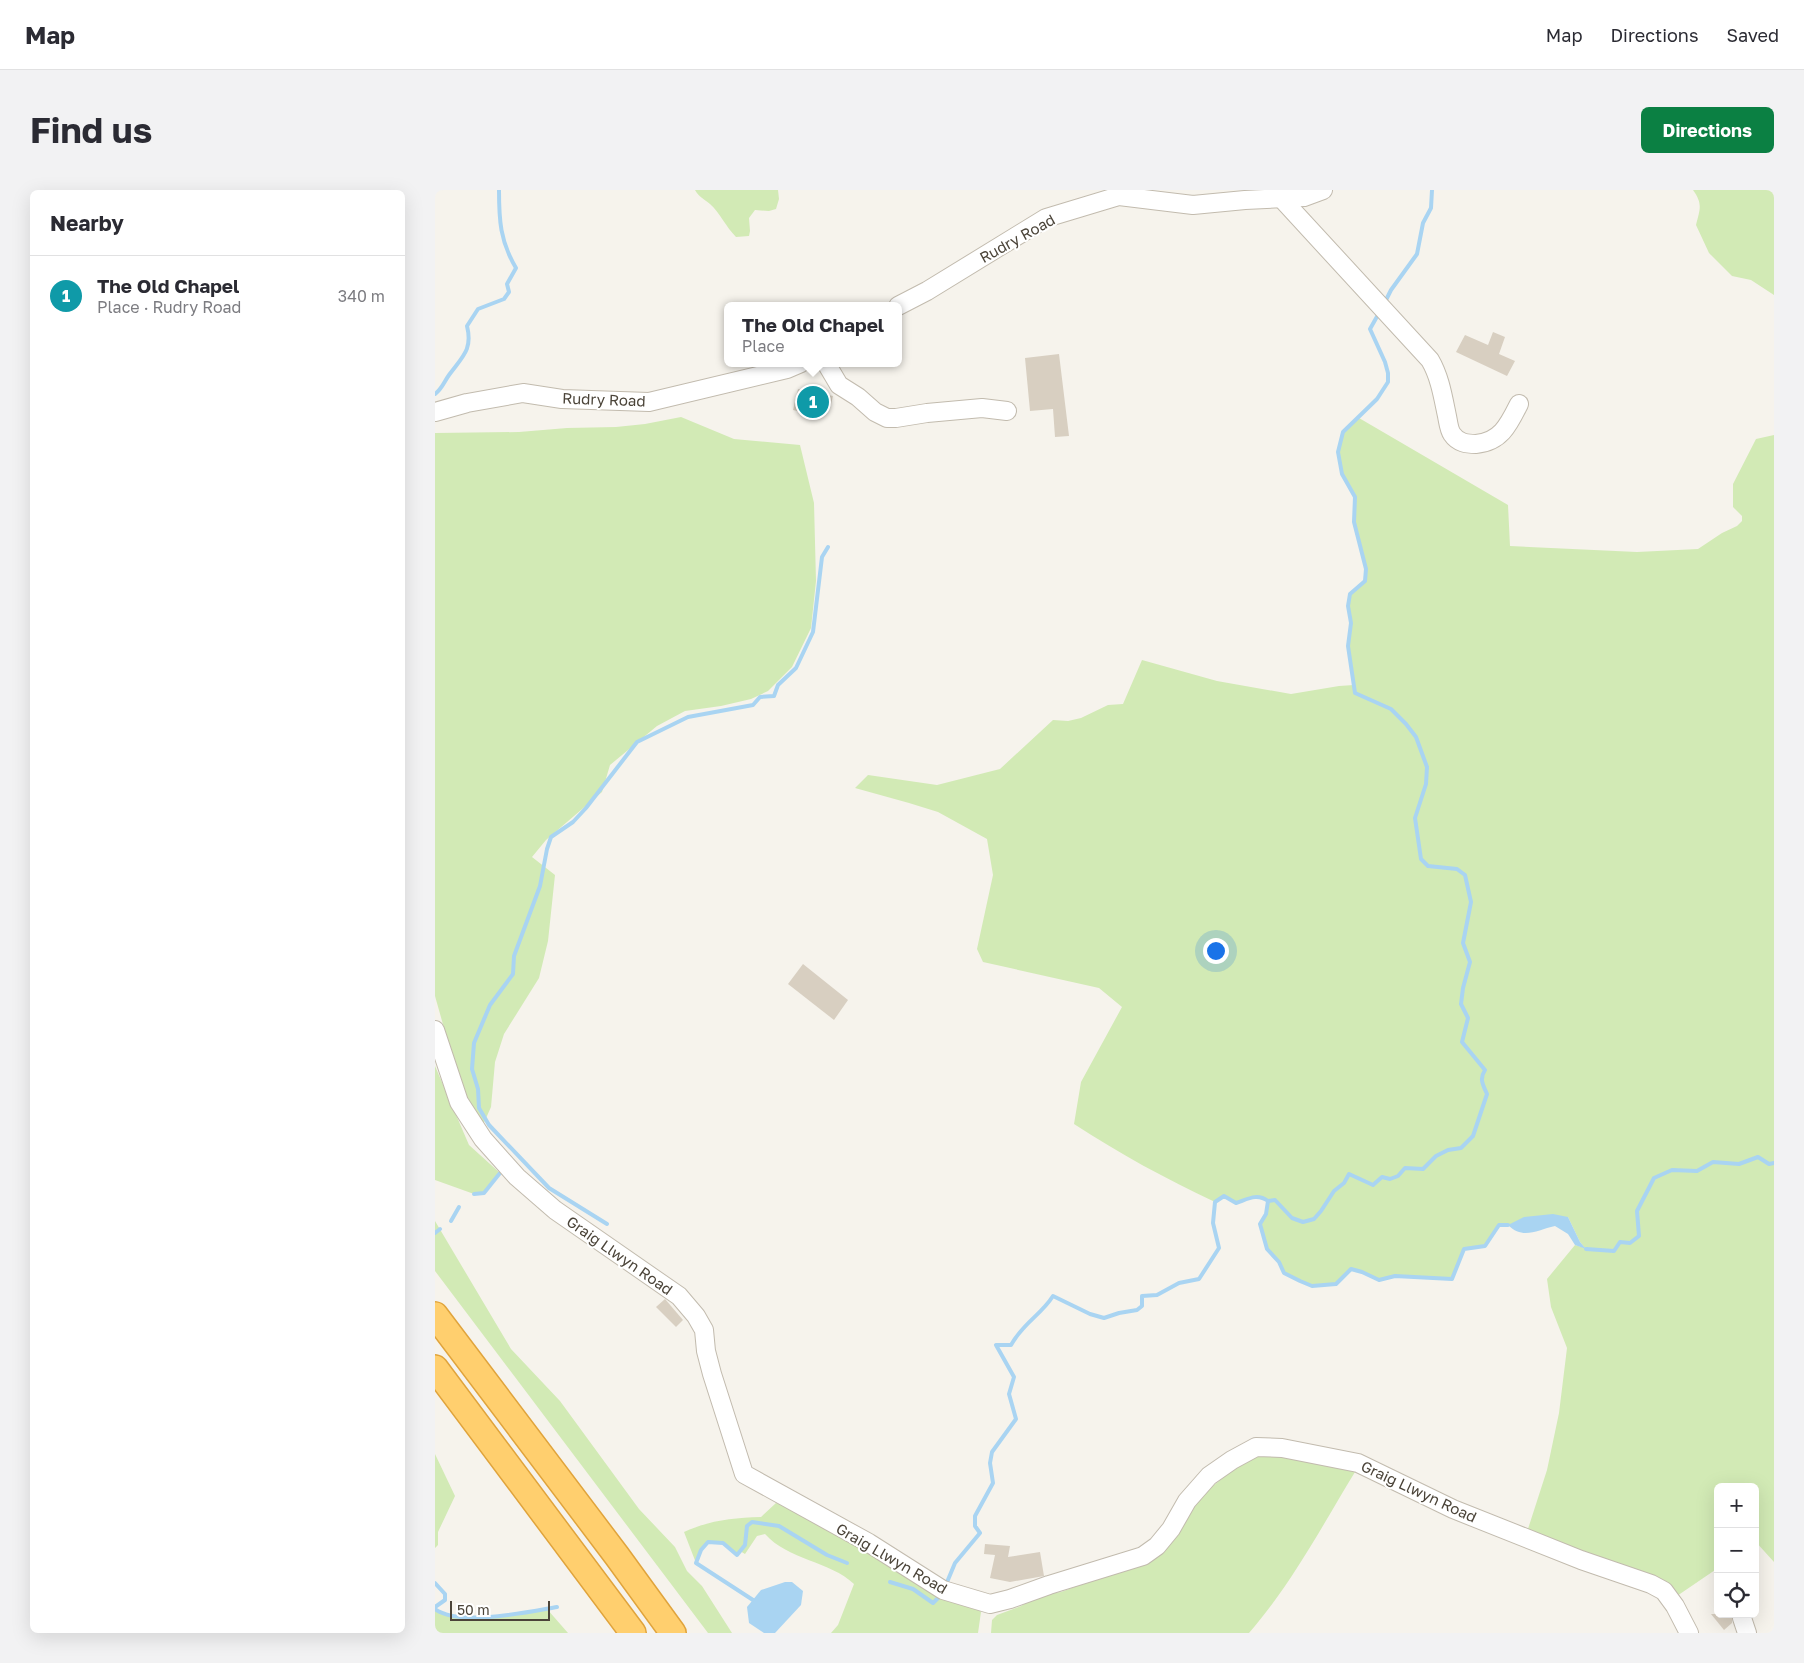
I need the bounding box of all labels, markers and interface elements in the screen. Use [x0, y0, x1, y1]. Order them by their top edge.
text: Map [25, 20, 75, 49]
text: Map [1546, 24, 1582, 46]
text: Directions [1610, 24, 1698, 46]
text: Saved [1726, 24, 1779, 46]
button: Directions [1641, 107, 1774, 153]
text: Find us [30, 109, 152, 151]
text: Nearby [50, 210, 124, 236]
street label: Rudry Road [976, 210, 1058, 266]
text: The Old Chapel [97, 274, 239, 297]
text: 1 [62, 286, 70, 306]
text: 340 m [338, 286, 385, 306]
text: Place · Rudry Road [97, 297, 241, 317]
popup [724, 302, 902, 367]
text: The Old Chapel [742, 313, 884, 336]
text: Place [742, 336, 784, 356]
pin: 1 [797, 383, 829, 421]
street label: Rudry Road [562, 389, 646, 409]
your location [1203, 938, 1229, 964]
street label: Graig Llwyn Road [563, 1212, 677, 1298]
street label: Graig Llwyn Road [1358, 1456, 1480, 1526]
map controls [1714, 1483, 1759, 1618]
button: + [1714, 1483, 1759, 1528]
street label: Graig Llwyn Road [833, 1519, 951, 1597]
button: − [1714, 1528, 1759, 1573]
button: locate [1714, 1573, 1759, 1618]
scale bar [450, 1598, 550, 1621]
text: 50 m [457, 1601, 490, 1618]

